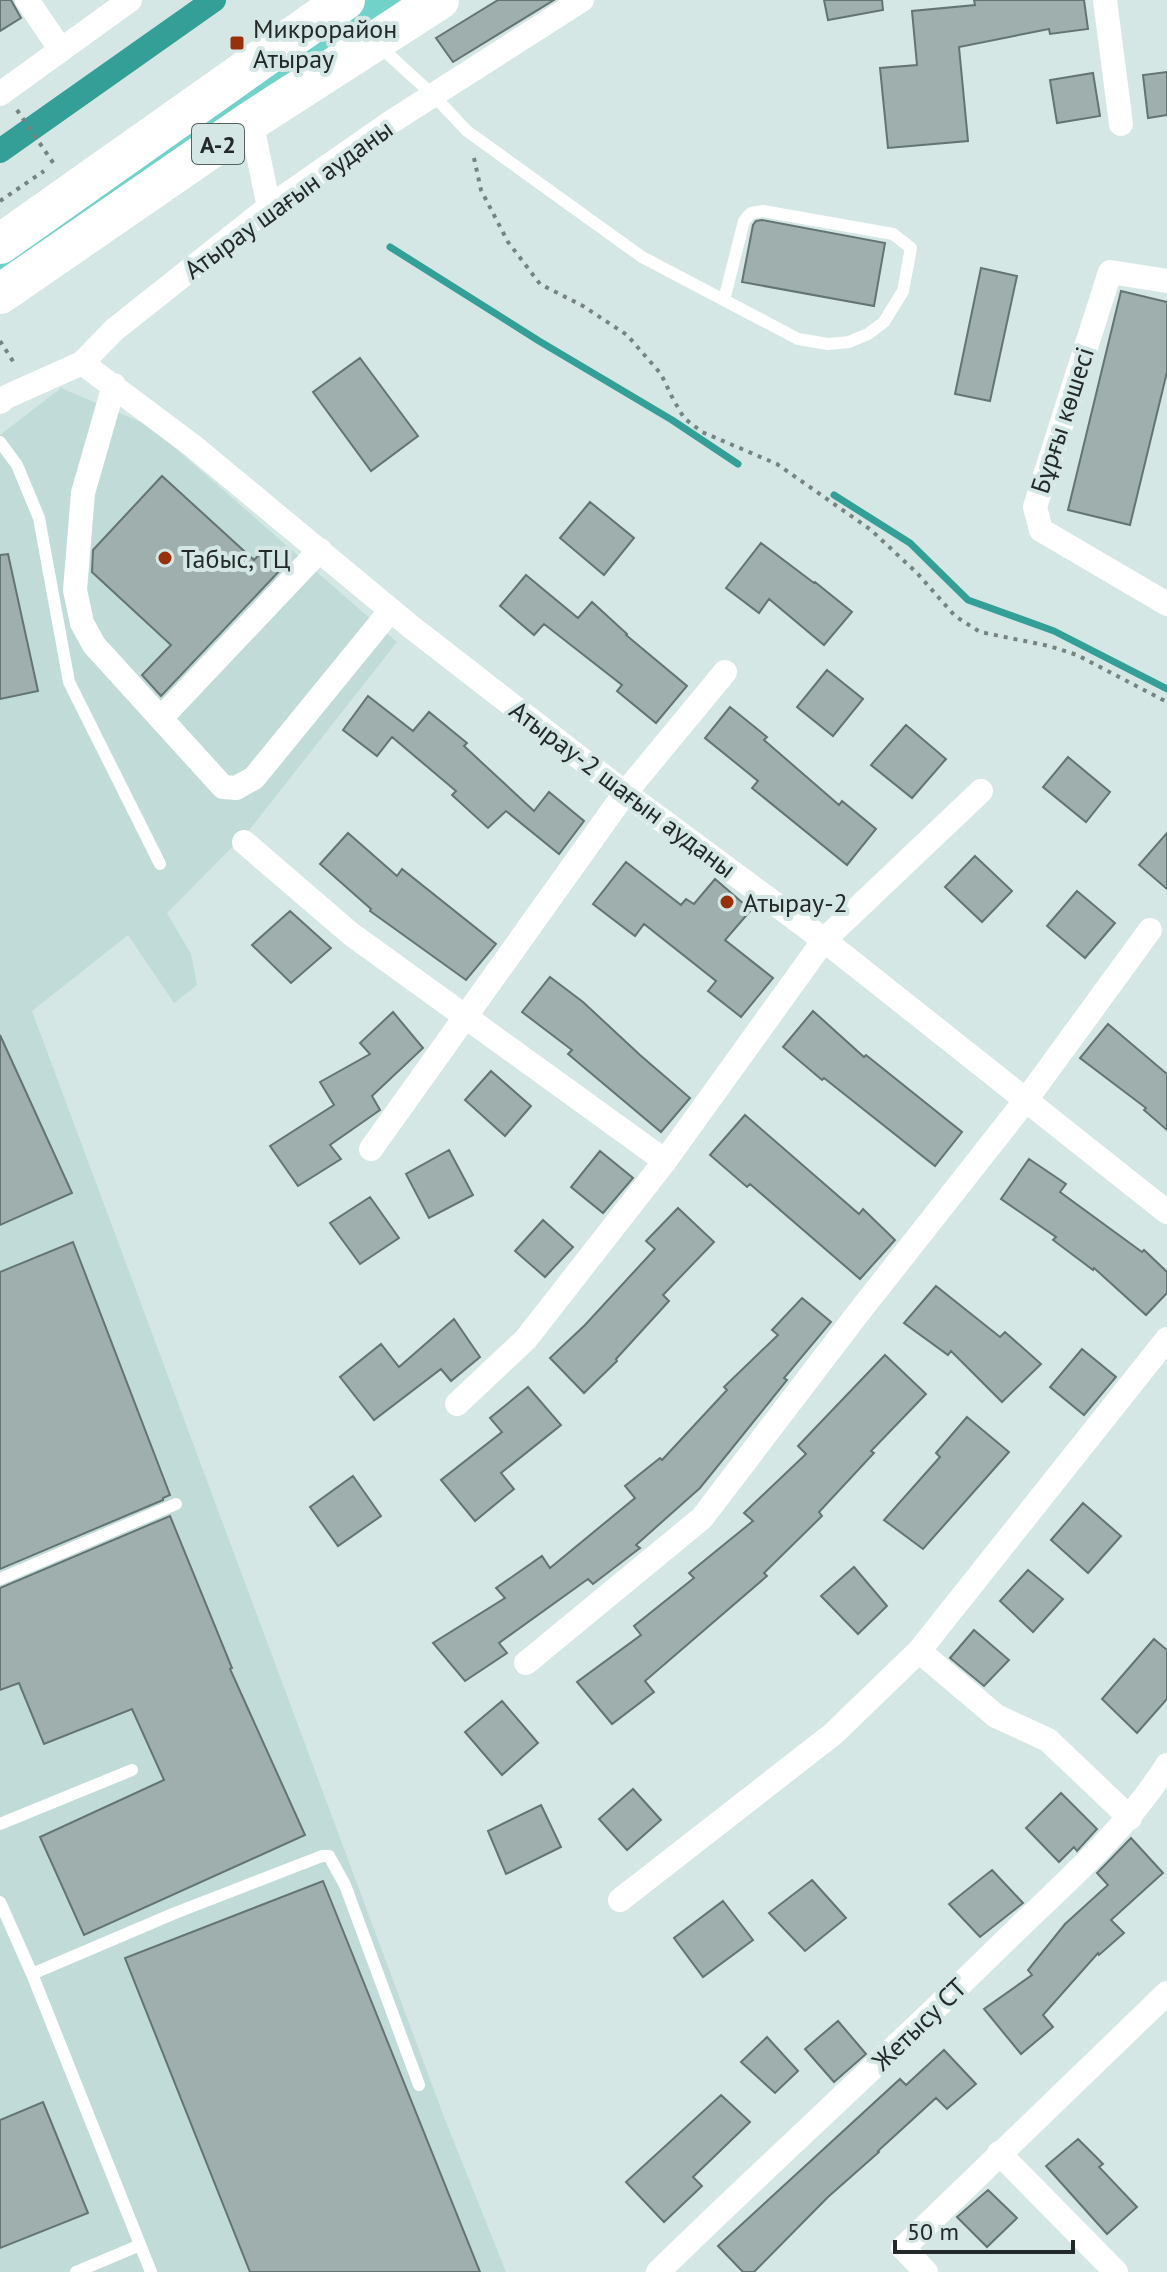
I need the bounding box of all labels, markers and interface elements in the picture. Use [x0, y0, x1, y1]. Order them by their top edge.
place label: Микрорайон Атырау [253, 12, 397, 75]
marker: Микрорайон Атырау [228, 34, 246, 52]
street label: Атырау шағын ауданы [177, 112, 399, 286]
road number: A-2 [192, 124, 244, 164]
street label: Бұрғы көшесі [1023, 343, 1101, 497]
place label: Табыс, ТЦ [181, 542, 291, 575]
marker: Табыс, ТЦ [156, 549, 174, 567]
street label: Атырау-2 шағын ауданы [503, 693, 743, 885]
place label: Атырау-2 [743, 886, 848, 919]
marker: Атырау-2 [718, 893, 736, 911]
street label: Жетысу СТ [864, 1971, 973, 2078]
scale bar [895, 2204, 1073, 2254]
text: 50 m [907, 2216, 959, 2247]

